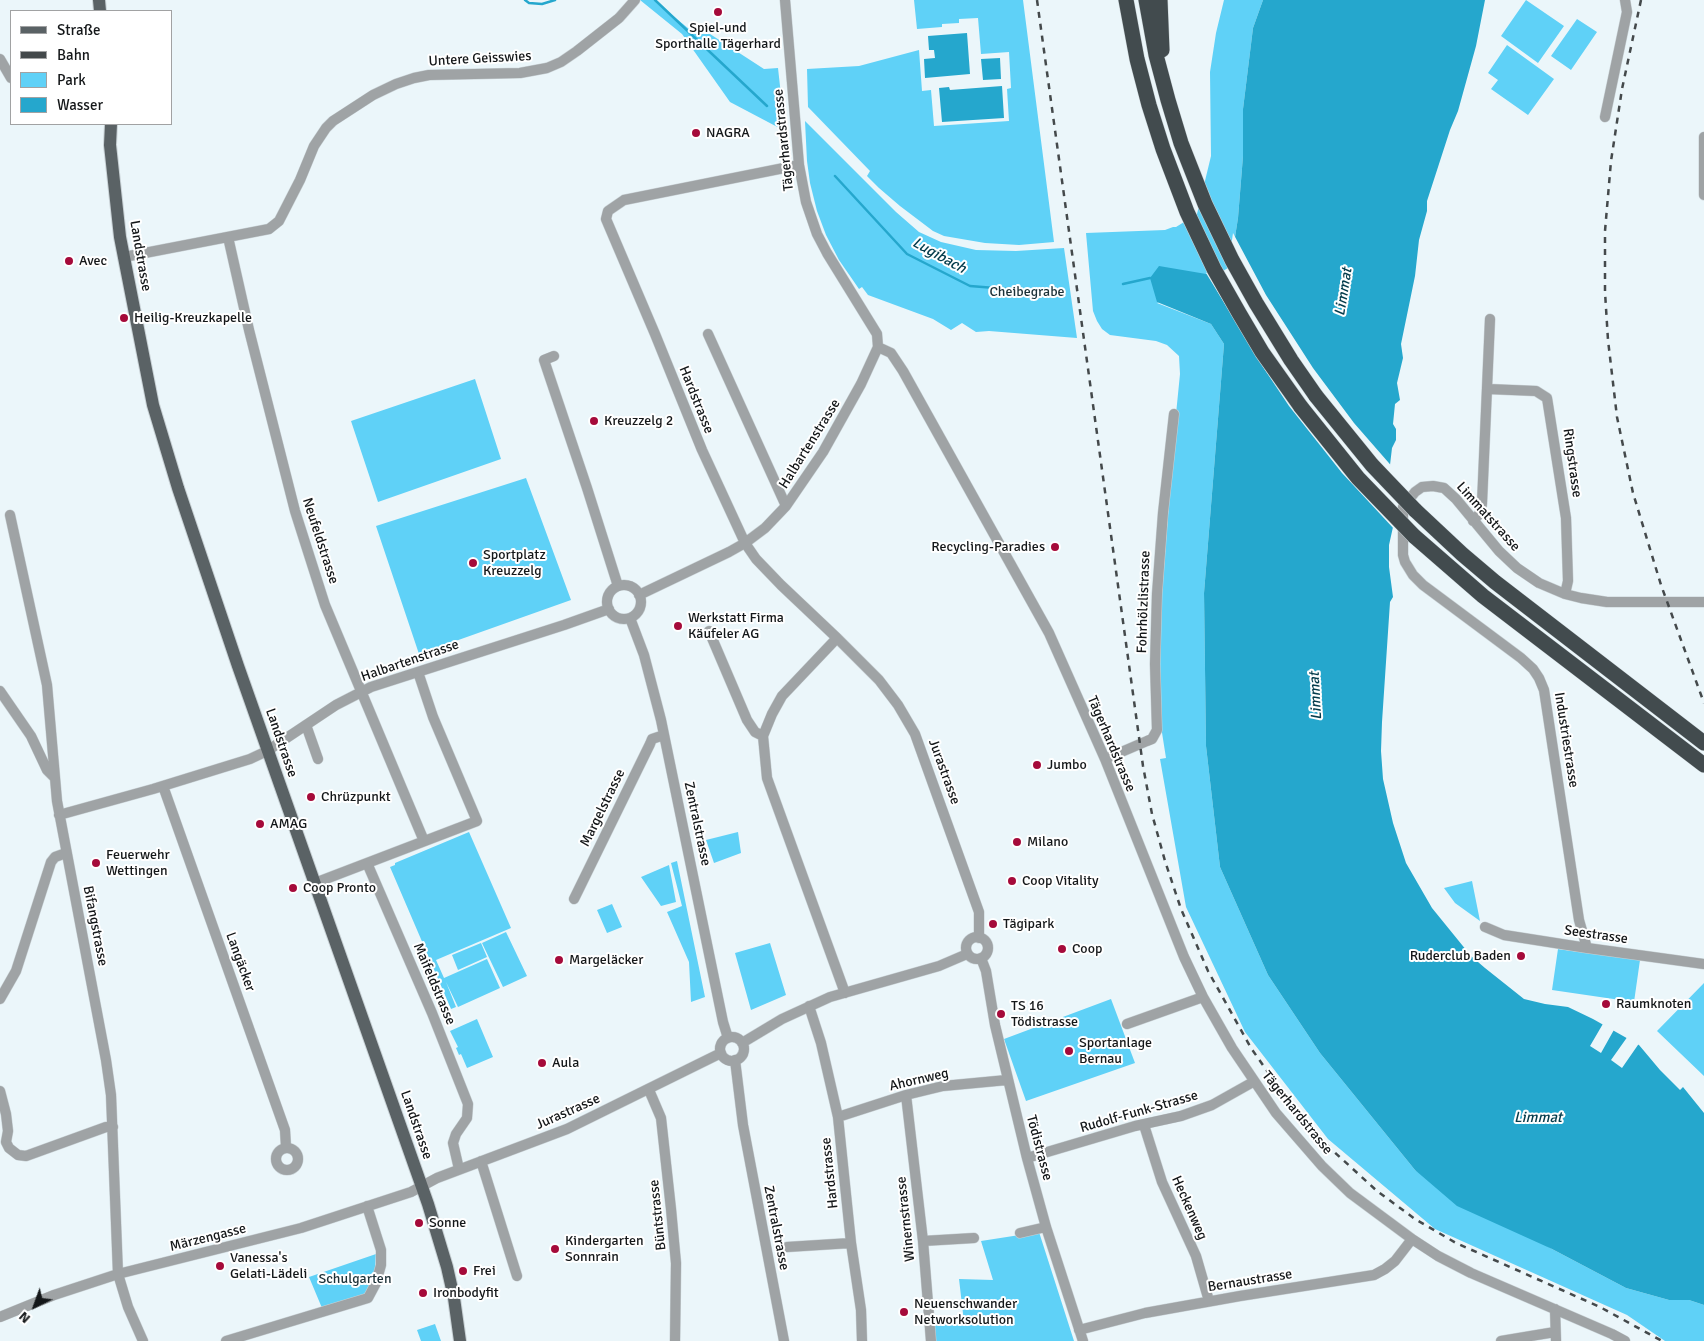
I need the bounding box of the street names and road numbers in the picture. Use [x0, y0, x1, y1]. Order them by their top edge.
street label: Untere Geisswies [428, 48, 532, 70]
street label: Tägerhardstrasse [770, 88, 798, 192]
street label: Landstrasse [125, 219, 155, 293]
street label: Hardstrasse [675, 364, 717, 436]
street label: Halbartenstrasse [776, 396, 844, 492]
street label: Ringstrasse [1559, 427, 1585, 499]
street label: Limmatstrasse [1453, 479, 1523, 555]
street label: Neufeldstrasse [298, 496, 342, 586]
street label: Fohrhölzlistrasse [1134, 550, 1154, 654]
street label: Halbartenstrasse [359, 636, 461, 686]
street label: Industriestrasse [1550, 691, 1582, 789]
street label: Tägerhardstrasse [1083, 694, 1139, 794]
street label: Landstrasse [261, 706, 301, 780]
street label: Jurastrasse [924, 737, 964, 807]
street label: Margelstrasse [577, 766, 629, 850]
street label: Zentralstrasse [680, 780, 714, 868]
street label: Bifangstrasse [79, 884, 111, 968]
street label: Seestrasse [1563, 922, 1629, 948]
street label: Langäcker [222, 930, 258, 994]
street label: Maifeldstrasse [409, 940, 459, 1028]
street label: Ahornweg [888, 1065, 950, 1095]
street label: Tägerhardstrasse [1258, 1068, 1336, 1158]
street label: Rudolf-Funk-Strasse [1078, 1087, 1200, 1137]
street label: Landstrasse [396, 1088, 436, 1162]
street label: Jurastrasse [533, 1090, 603, 1134]
street label: Tödistrasse [1022, 1113, 1056, 1183]
street label: Hardstrasse [818, 1137, 842, 1209]
street label: Heckenweg [1167, 1173, 1211, 1243]
street label: Winernstrasse [893, 1176, 919, 1262]
street label: Büntstrasse [646, 1179, 670, 1251]
street label: Zentralstrasse [760, 1184, 792, 1272]
street label: Märzengasse [168, 1220, 248, 1256]
street label: Bernaustrasse [1206, 1266, 1294, 1296]

